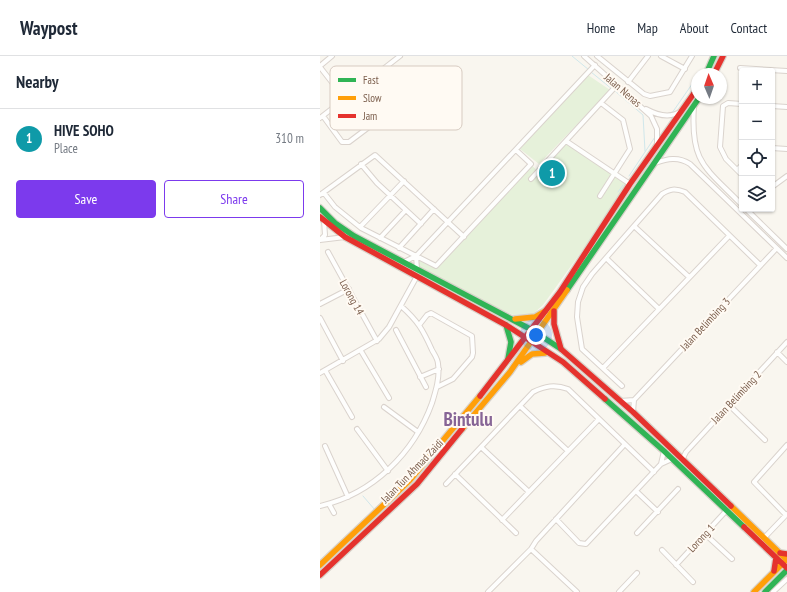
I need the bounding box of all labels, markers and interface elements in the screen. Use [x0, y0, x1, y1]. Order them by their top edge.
text: Waypost [20, 16, 77, 40]
text: Home [587, 19, 615, 37]
text: Map [637, 19, 658, 37]
text: About [680, 19, 709, 37]
text: Contact [731, 19, 767, 37]
legend [330, 66, 462, 130]
north arrow [691, 68, 727, 104]
map controls [739, 68, 775, 212]
button: + [739, 68, 775, 104]
street label: Jalan Nenas [601, 69, 645, 110]
text: Nearby [16, 71, 59, 93]
text: Fast [363, 73, 379, 87]
text: Slow [363, 91, 382, 105]
button: − [739, 104, 775, 140]
text: Jam [362, 109, 377, 123]
text: HIVE SOHO [54, 121, 114, 140]
text: 1 [26, 130, 32, 147]
text: 310 m [275, 130, 304, 147]
text: Place [54, 140, 78, 157]
button: locate [739, 140, 775, 176]
pin: 1 [539, 158, 565, 188]
button: layers [739, 176, 775, 212]
button: Save [16, 180, 156, 218]
button: Share [164, 180, 304, 218]
street label: Lorong 14 [337, 277, 367, 317]
street label: Jalan Belimbing 3 [676, 295, 733, 354]
your location [526, 325, 546, 345]
street label: Jalan Belimbing 2 [707, 368, 764, 427]
district label: Bintulu [443, 407, 493, 431]
street label: Jalan Tun Ahmad Zaidi [377, 436, 446, 507]
street label: Lorong 1 [684, 521, 718, 555]

